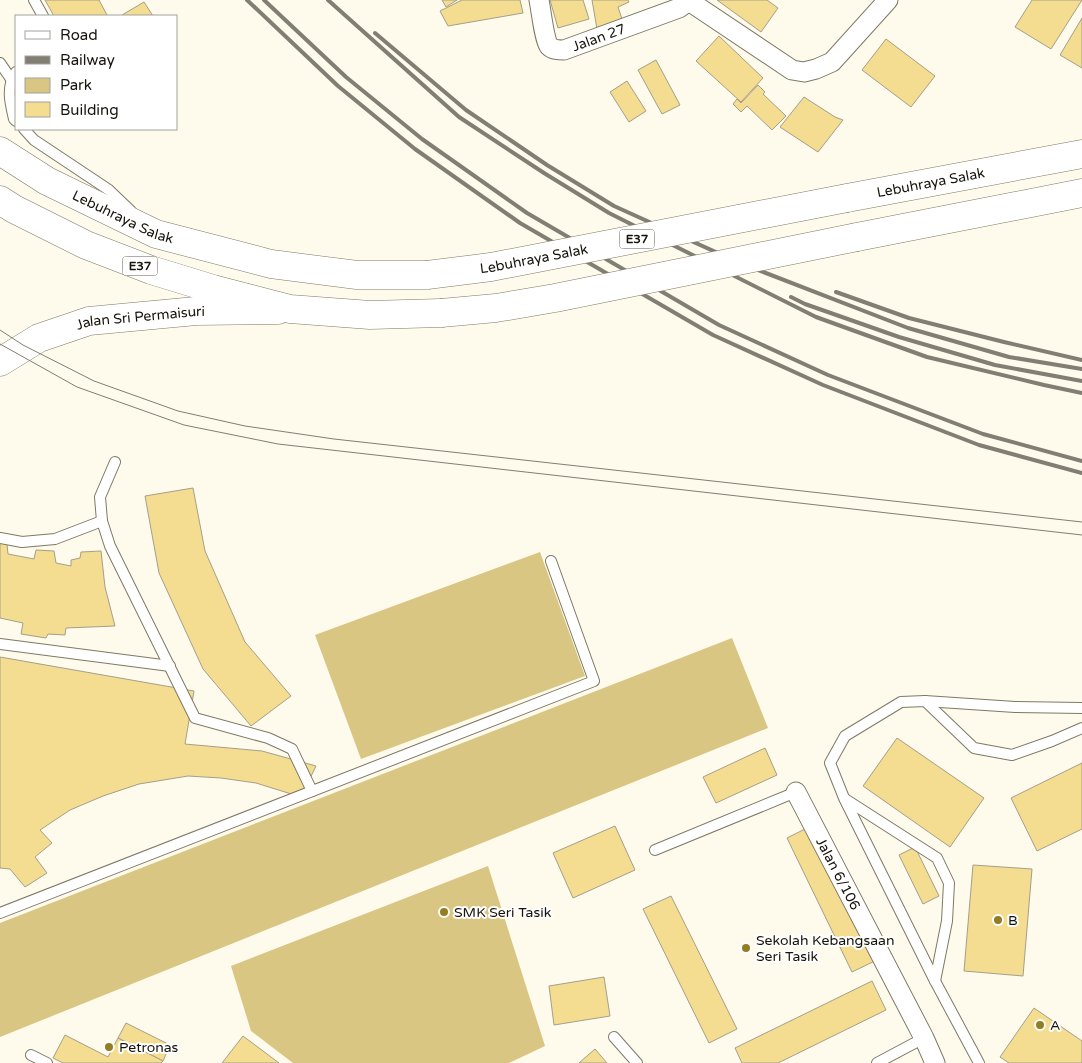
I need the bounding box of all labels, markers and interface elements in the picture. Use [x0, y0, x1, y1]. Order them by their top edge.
legend [15, 15, 178, 130]
street label: Jalan 27 [570, 20, 628, 55]
text: Road [60, 26, 98, 44]
text: Railway [60, 51, 115, 69]
text: Park [60, 76, 92, 94]
text: Building [60, 101, 119, 119]
street label: Lebuhraya Salak [875, 164, 986, 201]
street label: Lebuhraya Salak [70, 186, 176, 247]
road number: E37 [620, 230, 654, 248]
street label: Lebuhraya Salak [479, 240, 589, 277]
road number: E37 [122, 256, 158, 276]
street label: Jalan Sri Permaisuri [73, 302, 205, 333]
street label: Jalan 6/106 [813, 834, 864, 913]
place label: SMK Seri Tasik [454, 904, 552, 921]
marker: SMK Seri Tasik [438, 906, 450, 918]
place label: B [1008, 912, 1018, 929]
marker: B [992, 914, 1004, 926]
place label: Sekolah Kebangsaan Seri Tasik [756, 932, 894, 965]
marker: Sekolah Kebangsaan Seri Tasik [740, 942, 752, 954]
place label: A [1050, 1017, 1060, 1034]
marker: A [1034, 1019, 1046, 1031]
place label: Petronas [119, 1039, 179, 1056]
marker: Petronas [103, 1041, 115, 1053]

